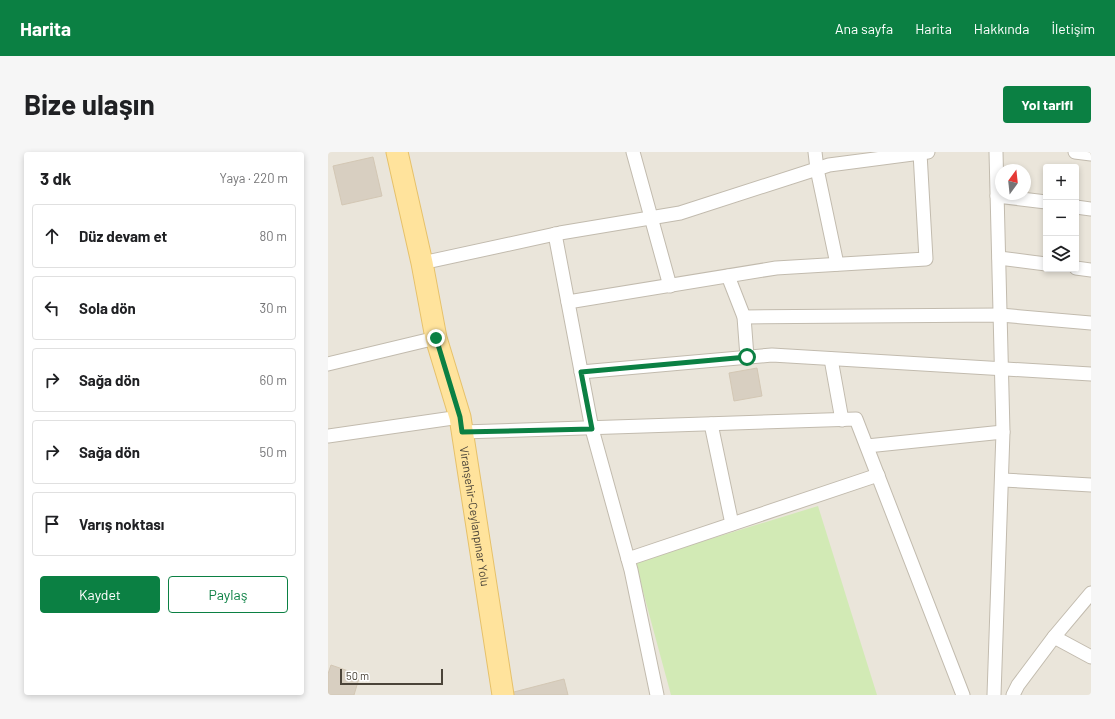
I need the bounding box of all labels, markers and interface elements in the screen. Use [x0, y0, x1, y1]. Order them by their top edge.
text: Harita [20, 17, 71, 40]
text: Ana sayfa [835, 20, 893, 37]
text: Harita [915, 20, 952, 37]
text: Hakkında [974, 20, 1029, 37]
text: İletişim [1051, 20, 1095, 37]
button: Yol tarifi [1003, 86, 1091, 123]
text: Bize ulaşın [24, 87, 155, 121]
north arrow [995, 164, 1031, 200]
map controls [1043, 164, 1079, 272]
button: + [1043, 164, 1079, 200]
text: 3 dk [40, 168, 71, 188]
text: Yaya · 220 m [220, 170, 288, 186]
button: − [1043, 200, 1079, 236]
icon: ahead [41, 225, 63, 247]
text: Düz devam et [79, 227, 167, 245]
text: 80 m [260, 228, 287, 244]
button: layers [1043, 236, 1079, 272]
icon: left [41, 297, 63, 319]
text: Sola dön [79, 299, 136, 317]
text: 30 m [260, 300, 287, 316]
route end [427, 329, 445, 347]
route start [738, 348, 756, 366]
icon: right [41, 369, 63, 391]
text: Sağa dön [79, 371, 140, 389]
text: 60 m [260, 372, 287, 388]
icon: right [41, 441, 63, 463]
text: Sağa dön [79, 443, 140, 461]
text: 50 m [260, 444, 287, 460]
street label: Viranşehir-Ceylanpınar Yolu [458, 445, 493, 587]
icon: arrive [41, 513, 63, 535]
text: Varış noktası [79, 515, 164, 533]
button: Kaydet [40, 576, 160, 613]
button: Paylaş [168, 576, 288, 613]
scale bar [340, 667, 443, 686]
text: 50 m [346, 669, 369, 682]

